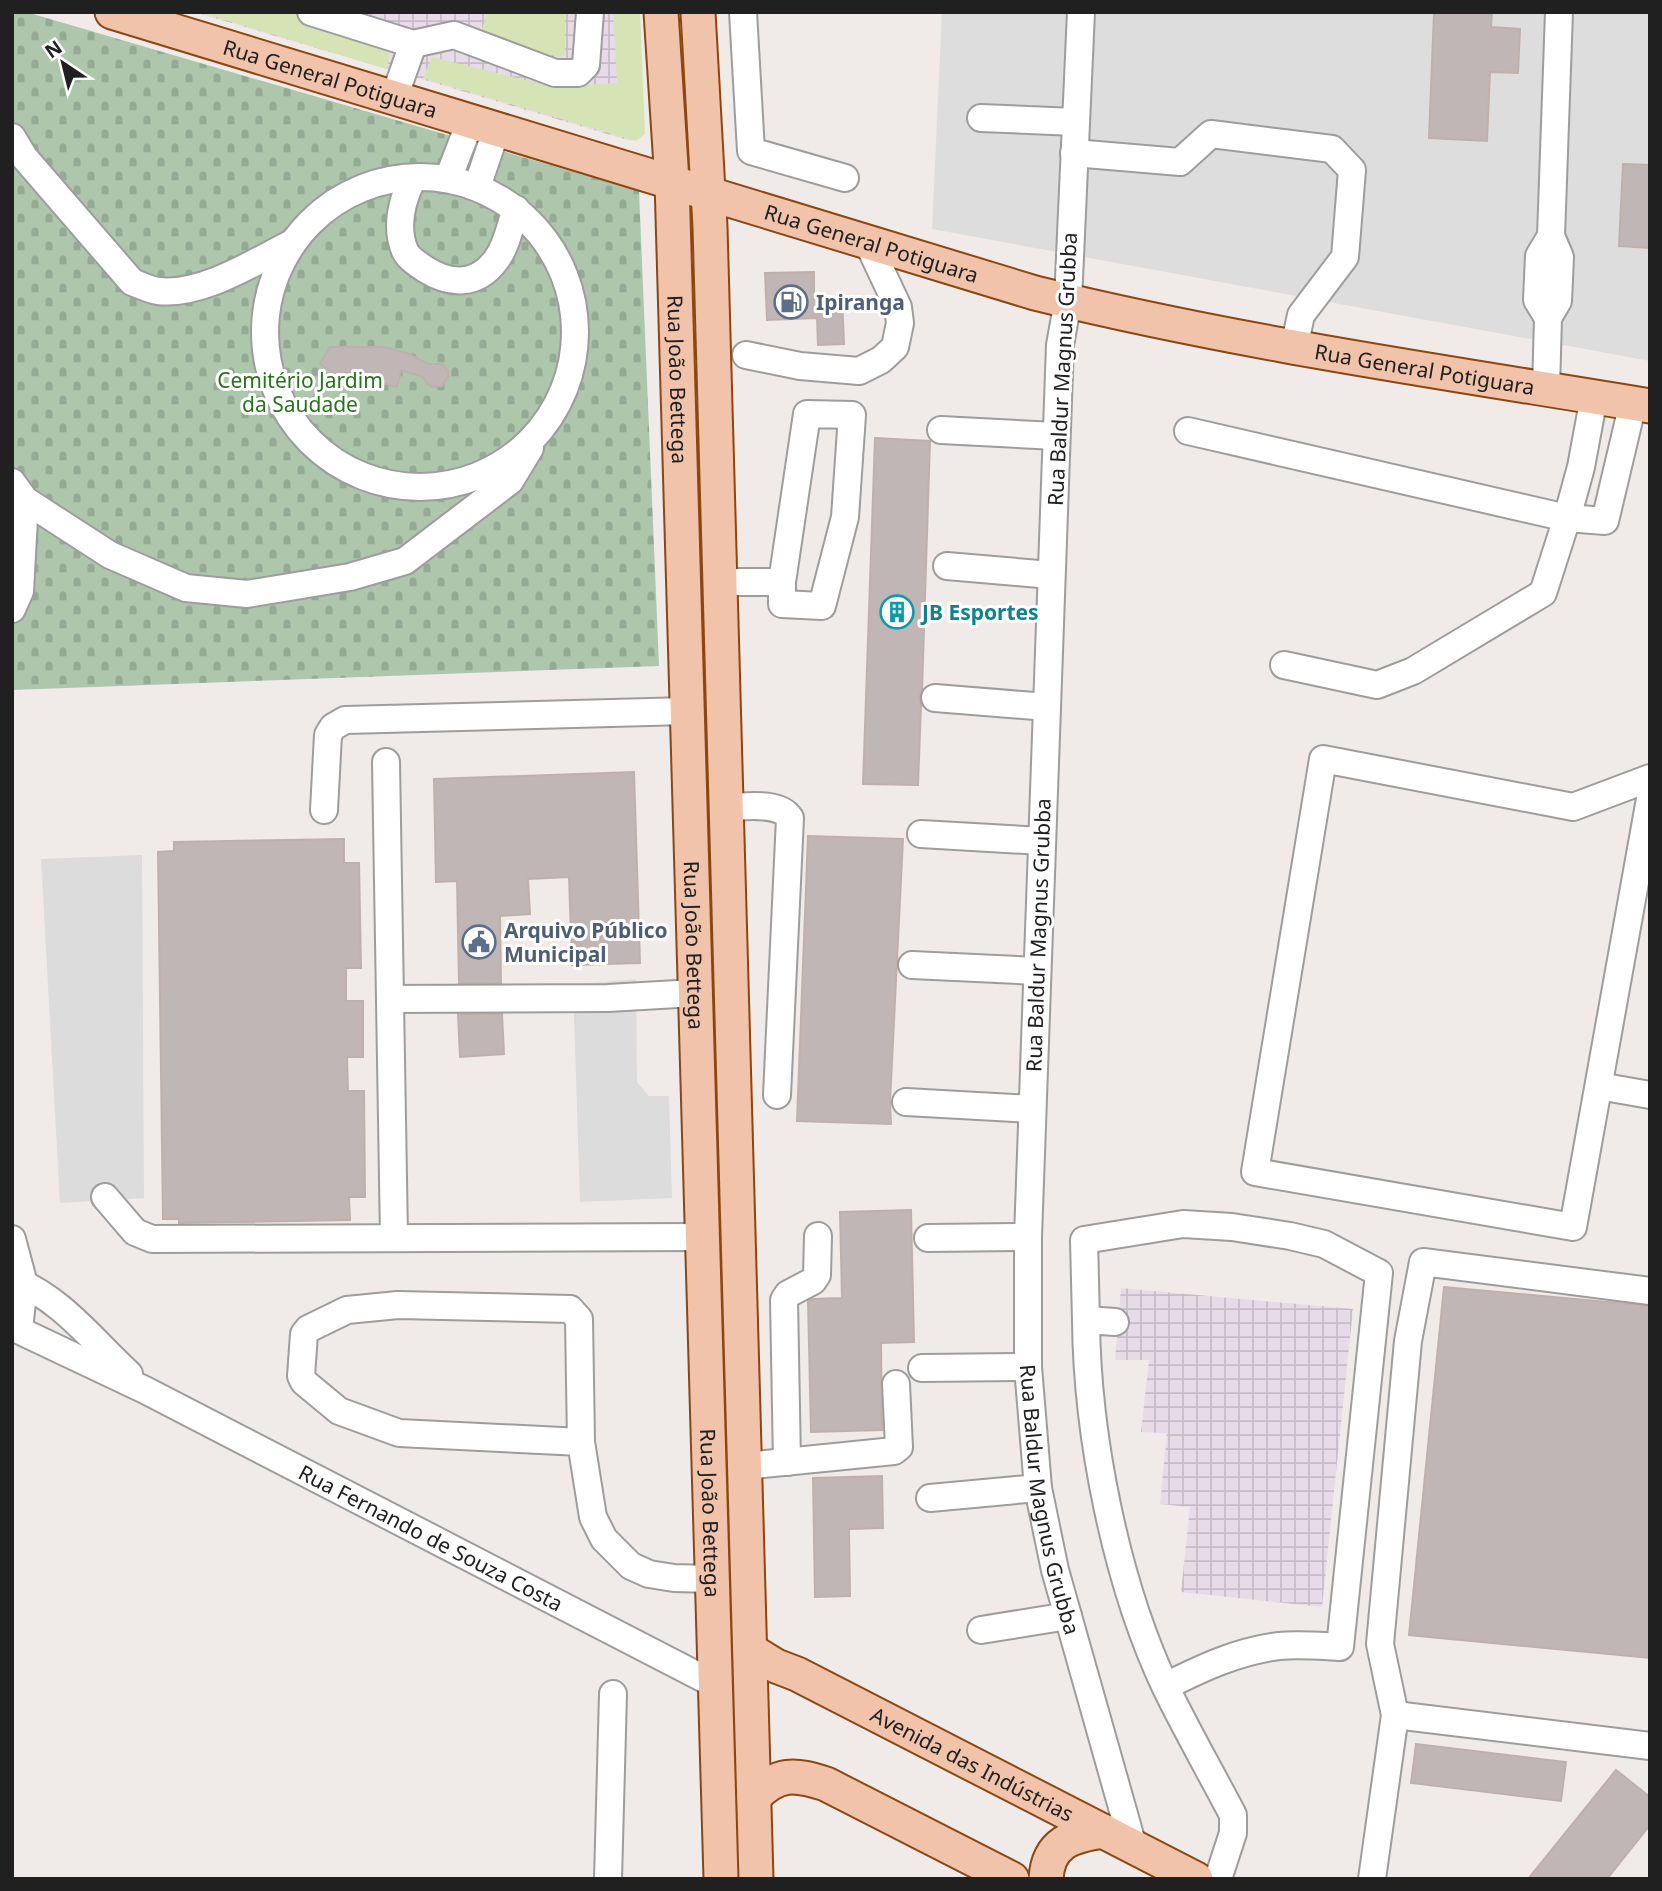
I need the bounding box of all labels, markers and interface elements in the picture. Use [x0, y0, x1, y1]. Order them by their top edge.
north arrow [28, 28, 98, 98]
street label: Rua General Potiguara [220, 33, 441, 124]
text: N [39, 34, 67, 64]
street label: Rua General Potiguara [761, 197, 982, 289]
street label: Rua Baldur Magnus Grubba [1041, 231, 1083, 507]
fuel station icon: Ipiranga [772, 283, 810, 321]
place label: Ipiranga [816, 288, 905, 316]
street label: Rua João Bettega [661, 295, 694, 464]
street label: Rua General Potiguara [1313, 337, 1537, 401]
park label: Cemitério Jardim da Saudade [217, 366, 383, 418]
building icon: JB Esportes [878, 593, 916, 631]
place label: JB Esportes [920, 598, 1039, 626]
street label: Rua Baldur Magnus Grubba [1019, 798, 1057, 1072]
street label: Rua João Bettega [678, 860, 710, 1030]
place label: Arquivo Público Municipal [504, 916, 668, 968]
public building icon: Arquivo Público Municipal [460, 923, 498, 961]
street label: Rua Baldur Magnus Grubba [1014, 1363, 1087, 1638]
street label: Rua João Bettega [694, 1428, 727, 1598]
street label: Rua Fernando de Souza Costa [294, 1458, 568, 1618]
street label: Avenida das Indústrias [866, 1700, 1078, 1828]

